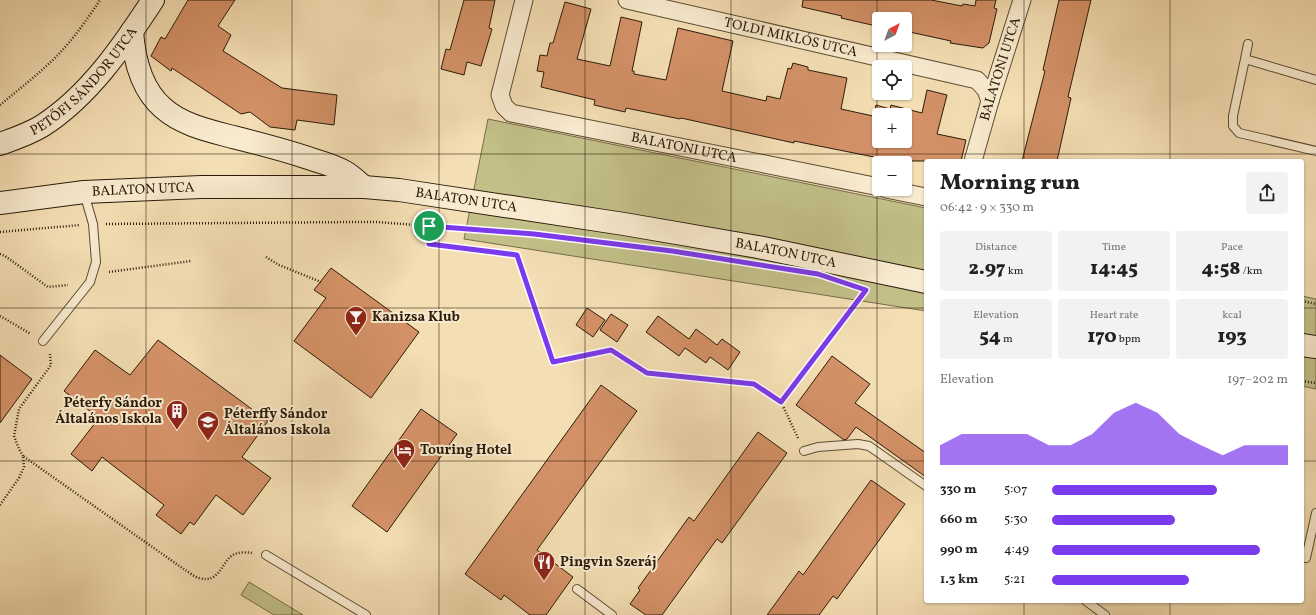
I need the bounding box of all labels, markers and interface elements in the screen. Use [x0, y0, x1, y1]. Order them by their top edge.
north arrow [872, 12, 912, 52]
map controls [872, 12, 912, 196]
street label: TOLDI MIKLÓS UTCA [722, 13, 860, 62]
street label: BALATONI UTCA [975, 15, 1026, 123]
street label: PETŐFI SÁNDOR UTCA [27, 23, 142, 140]
button: locate [872, 60, 912, 100]
button: + [872, 108, 912, 148]
street label: BALATONI UTCA [629, 128, 739, 168]
button: − [872, 156, 912, 196]
text: Morning run [940, 168, 1080, 199]
button: share [1246, 172, 1288, 214]
street label: BALATON UTCA [92, 178, 195, 201]
street label: BALATON UTCA [414, 183, 519, 217]
text: 06:42 · 9 × 330 m [940, 199, 1034, 217]
pin [412, 209, 446, 243]
icon: arrive [418, 215, 440, 237]
street label: BALATON UTCA [734, 234, 838, 273]
text: Distance [975, 240, 1017, 255]
text: Time [1102, 240, 1126, 255]
text: Pace [1221, 240, 1243, 255]
text: 2.97 [968, 255, 1006, 283]
text: 14:45 [1090, 255, 1138, 283]
text: 4:58 [1202, 255, 1241, 283]
text: km [1006, 264, 1024, 279]
text: /km [1241, 264, 1263, 279]
bar icon: Kanizsa Klub [343, 304, 369, 337]
place label: Kanizsa Klub [372, 308, 460, 327]
text: Elevation [973, 308, 1019, 323]
text: Heart rate [1090, 308, 1138, 323]
text: kcal [1222, 308, 1242, 323]
text: 54 [979, 323, 1001, 351]
text: 170 [1087, 323, 1117, 351]
text: 193 [1217, 323, 1247, 351]
text: m [1001, 332, 1013, 347]
text: bpm [1117, 332, 1141, 347]
text: Elevation [940, 371, 994, 389]
text: 197–202 m [1227, 371, 1288, 389]
place label: Péterfy Sándor Általános Iskola [55, 394, 162, 429]
building icon: Péterfy Sándor Általános Iskola [164, 398, 190, 431]
place label: Péterffy Sándor Általános Iskola [224, 405, 331, 440]
school or university icon: Péterffy Sándor Általános Iskola [195, 409, 221, 442]
hotel icon: Touring Hotel [391, 437, 417, 470]
place label: Touring Hotel [420, 441, 512, 460]
text: 330 m [940, 481, 976, 499]
text: 5:07 [1004, 481, 1027, 499]
text: 660 m [940, 511, 977, 529]
text: 5:30 [1004, 511, 1028, 529]
text: 990 m [940, 541, 978, 559]
text: 4:49 [1004, 541, 1029, 559]
restaurant icon: Pingvin Szeráj [531, 549, 557, 582]
place label: Pingvin Szeráj [560, 553, 656, 572]
text: 1.3 km [940, 571, 978, 589]
text: 5:21 [1004, 571, 1025, 589]

